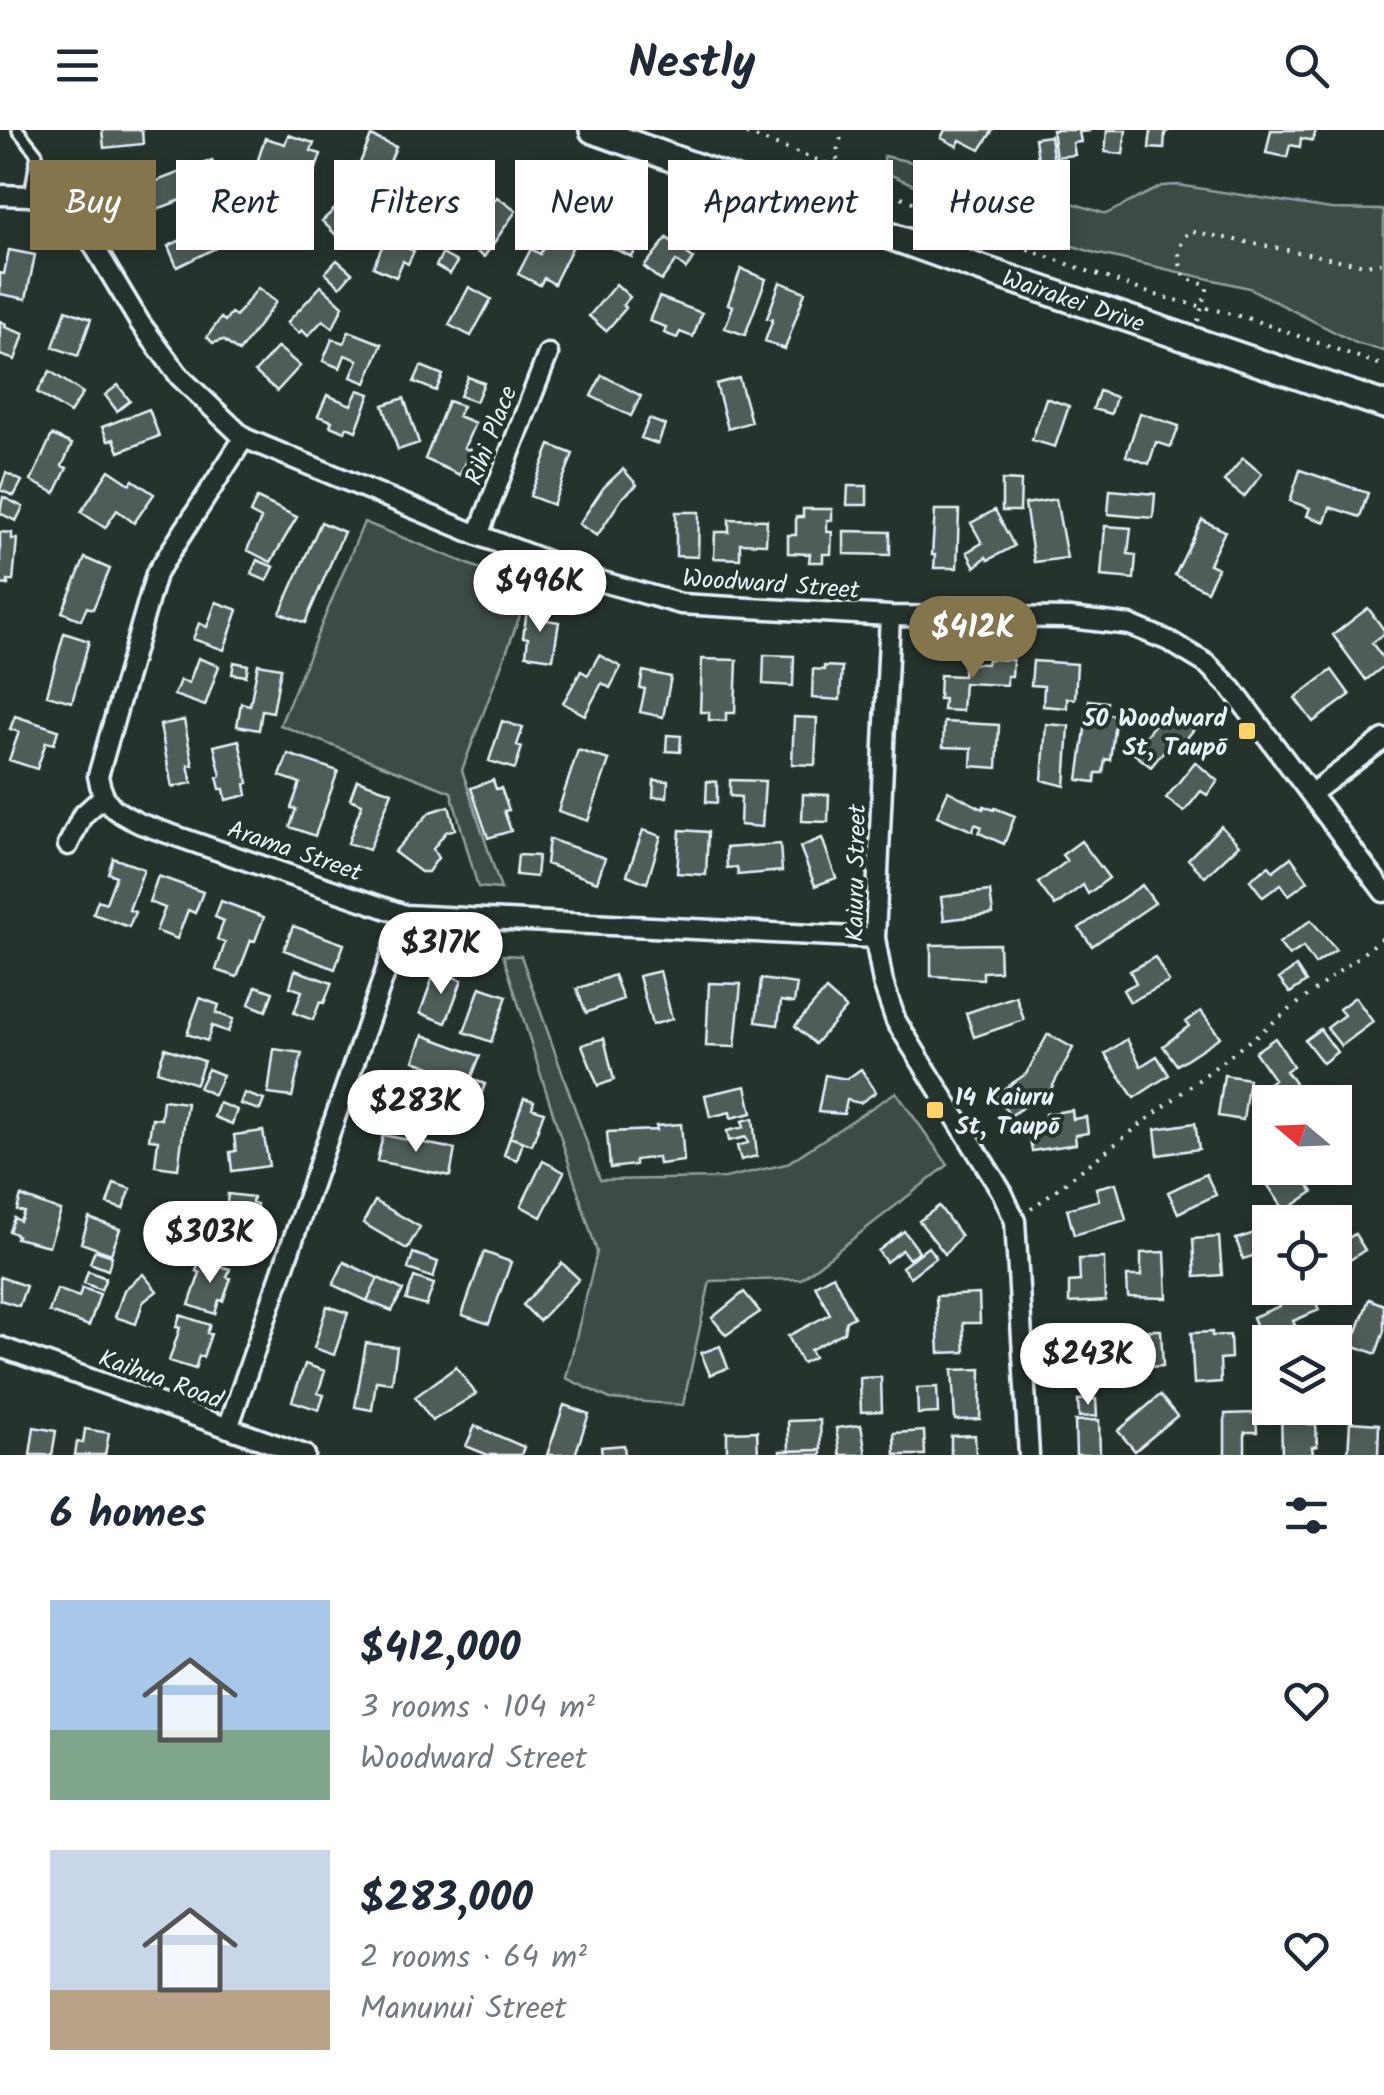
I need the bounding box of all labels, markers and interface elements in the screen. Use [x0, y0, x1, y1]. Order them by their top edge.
text: Nestly [628, 29, 756, 101]
icon: menu [50, 38, 105, 93]
icon: search [1279, 38, 1334, 93]
chip: Buy [30, 160, 156, 250]
chip: Rent [176, 160, 314, 250]
chip: Filters [334, 160, 495, 250]
chip: New [515, 160, 648, 250]
chip: Apartment [668, 160, 893, 250]
chip: House [913, 160, 1070, 250]
street label: Wairakei Drive [996, 259, 1150, 345]
street label: Rihi Place [455, 380, 529, 491]
pin: $496K [470, 550, 610, 635]
text: $496K [495, 557, 585, 608]
street label: Woodward Street [681, 559, 861, 611]
pin: $412K [903, 596, 1043, 681]
text: $412K [931, 603, 1015, 654]
place label: 50 Woodward St, Taupō [1082, 699, 1229, 768]
marker: 50 Woodward St, Taupō [1236, 720, 1258, 742]
street label: Kaiuru Street [836, 803, 878, 942]
street label: Arama Street [222, 810, 367, 894]
pin: $317K [371, 912, 511, 997]
text: $317K [401, 919, 481, 970]
pin: $283K [346, 1070, 486, 1155]
text: $283K [369, 1077, 463, 1128]
place label: 14 Kaiuru St, Taupō [955, 1078, 1061, 1147]
north arrow [1252, 1085, 1352, 1185]
map controls [1252, 1085, 1352, 1425]
marker: 14 Kaiuru St, Taupō [924, 1099, 946, 1121]
pin: $303K [140, 1201, 280, 1286]
button: locate [1252, 1205, 1352, 1305]
text: $303K [165, 1208, 255, 1259]
pin: $243K [1018, 1323, 1158, 1408]
button: layers [1252, 1325, 1352, 1425]
text: $243K [1042, 1330, 1134, 1381]
street label: Kaihua Road [93, 1339, 230, 1421]
text: 6 homes [50, 1482, 206, 1549]
icon: filters [1279, 1488, 1334, 1543]
text: $412,000 [360, 1616, 521, 1683]
icon: home [130, 1640, 250, 1760]
icon: heart [1279, 1673, 1334, 1728]
text: 3 rooms · 104 m² [360, 1683, 595, 1734]
text: Woodward Street [360, 1734, 587, 1785]
text: $283,000 [360, 1866, 533, 1933]
icon: home [130, 1890, 250, 2010]
icon: heart [1279, 1923, 1334, 1978]
text: 2 rooms · 64 m² [360, 1933, 587, 1984]
text: Manunui Street [360, 1984, 567, 2035]

